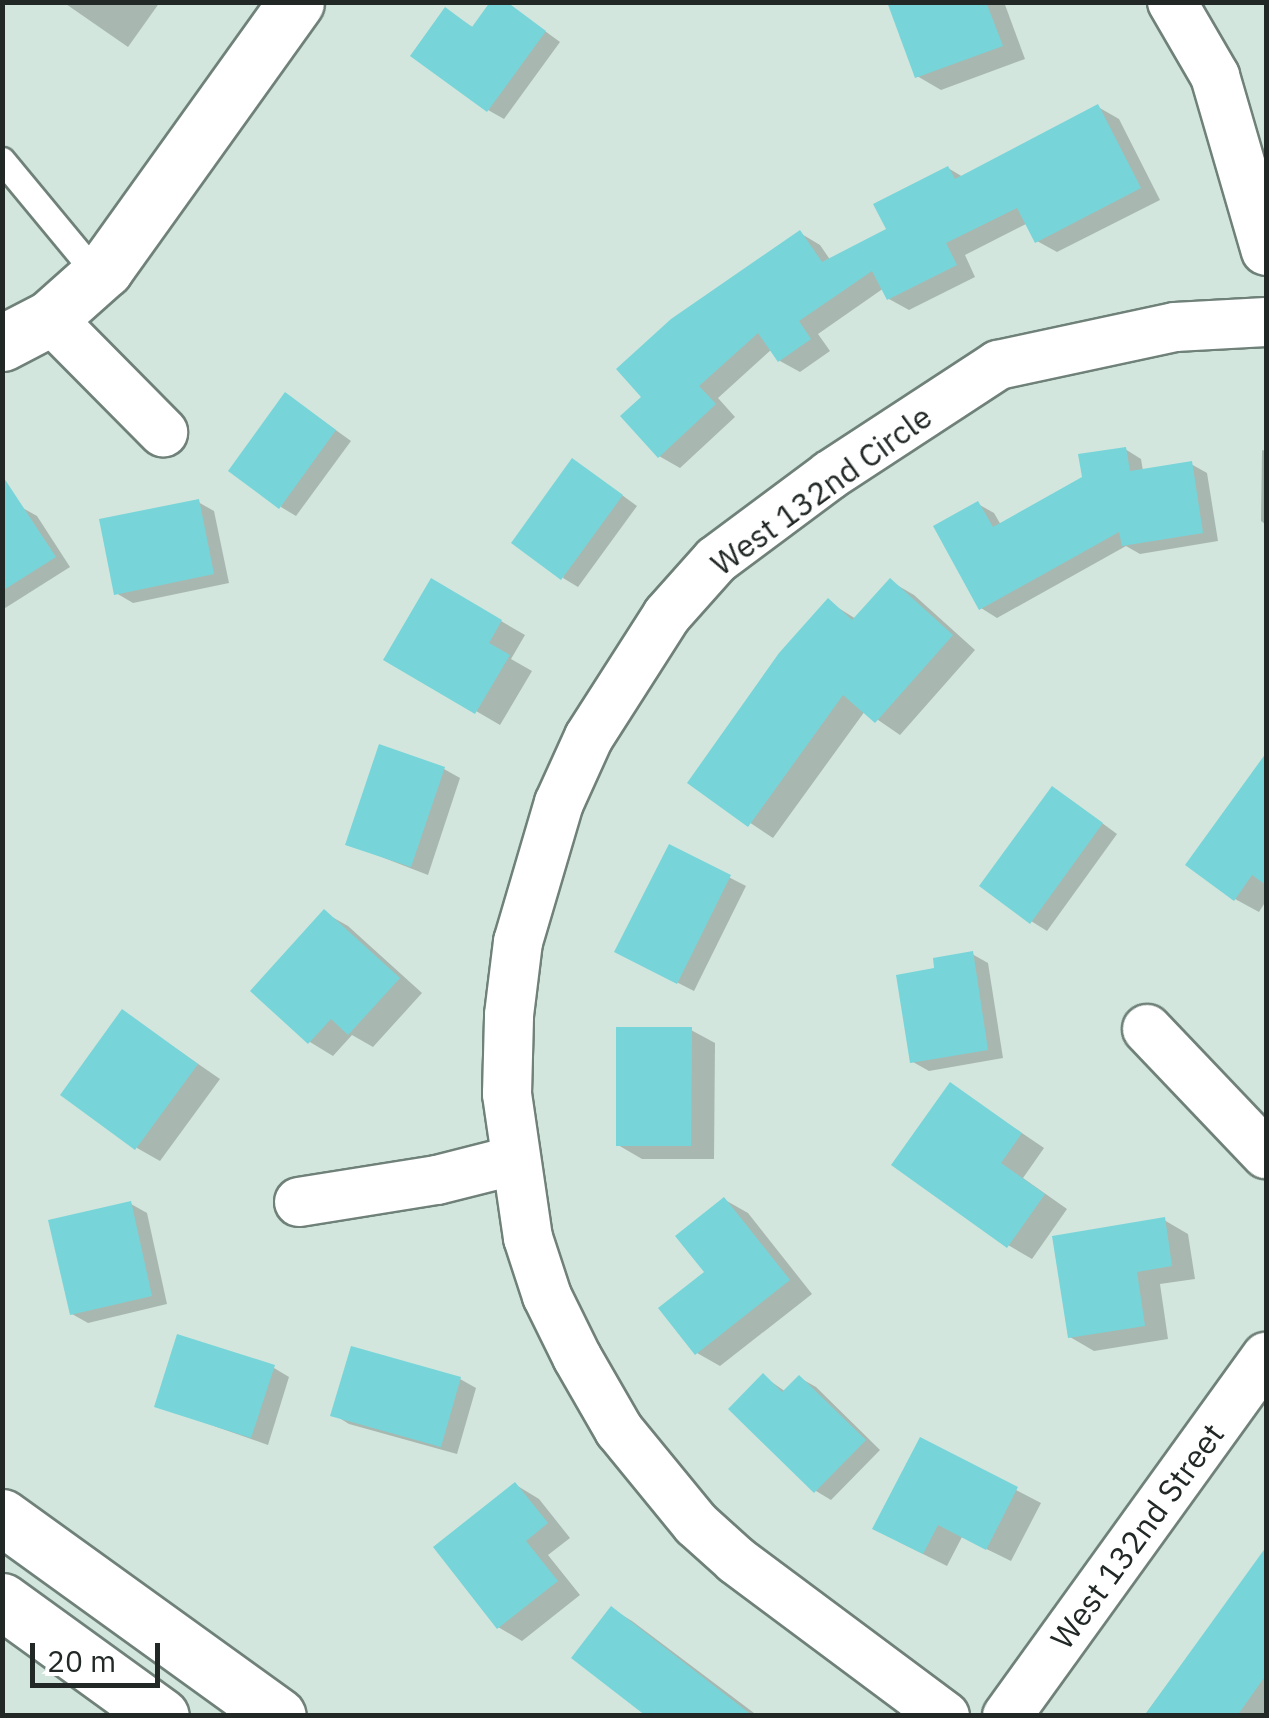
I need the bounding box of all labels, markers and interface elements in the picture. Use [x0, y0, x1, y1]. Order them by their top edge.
street label: West 132nd Circle [703, 397, 939, 583]
street label: West 132nd Street [1042, 1416, 1232, 1656]
scale bar [35, 1623, 165, 1685]
text: 20 m [47, 1641, 116, 1680]

